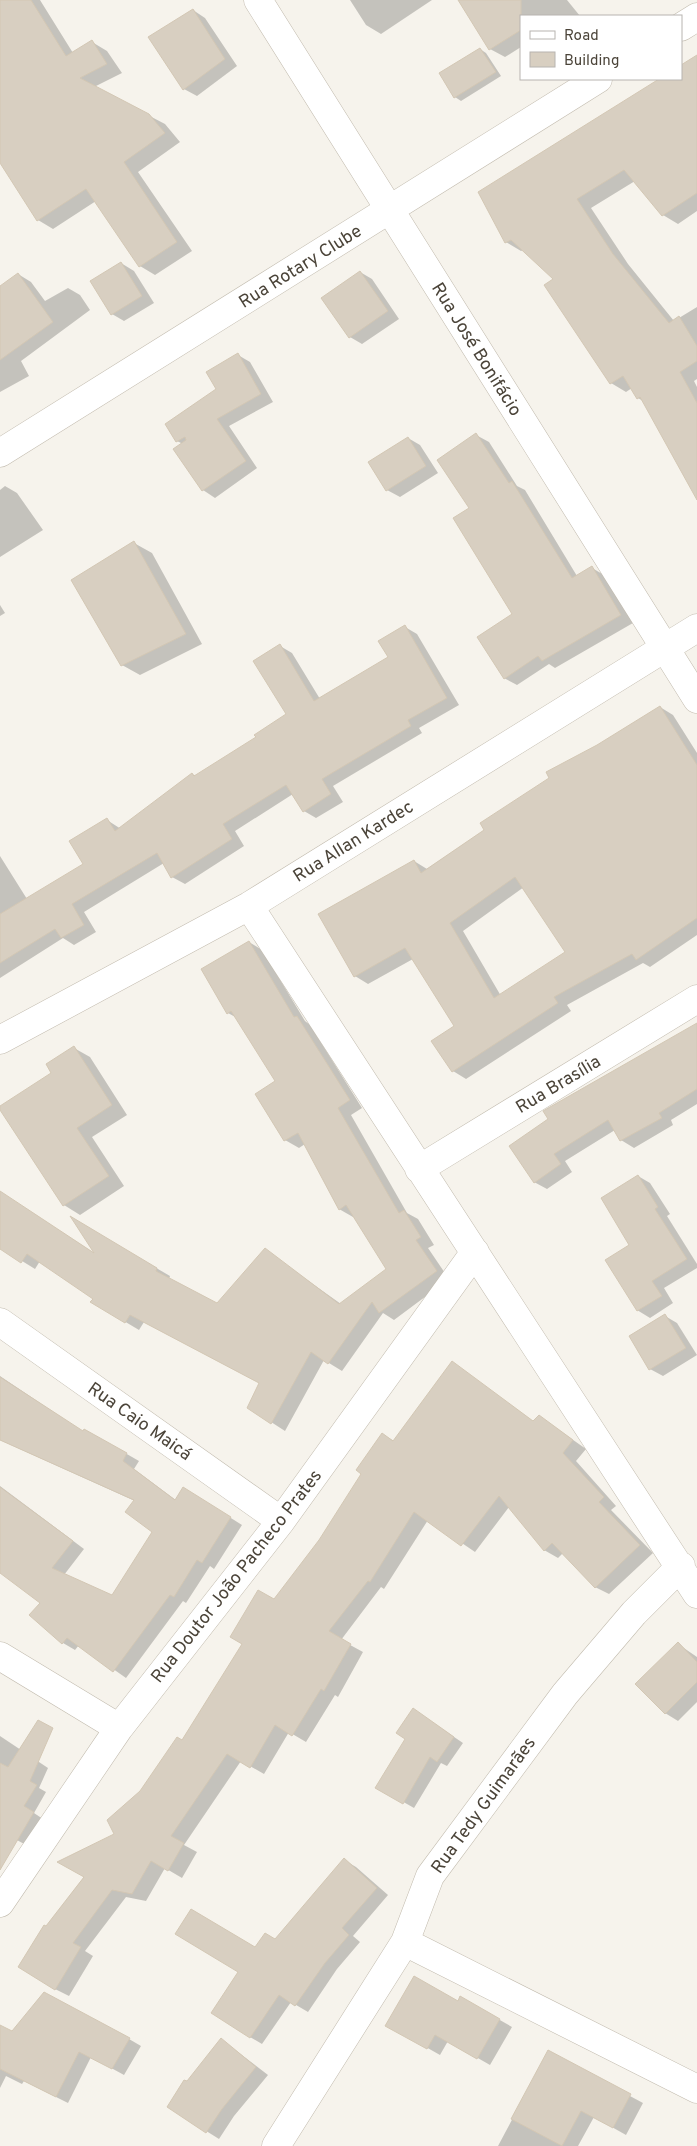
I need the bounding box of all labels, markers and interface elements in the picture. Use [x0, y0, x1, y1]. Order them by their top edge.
legend [520, 15, 682, 80]
text: Road [564, 27, 599, 46]
text: Building [564, 52, 619, 71]
street label: Rua Rotary Clube [235, 220, 367, 314]
street label: Rua José Bonifácio [425, 279, 526, 421]
street label: Rua Allan Kardec [289, 796, 418, 888]
street label: Rua Brasília [512, 1051, 606, 1120]
street label: Rua Caio Maicá [83, 1378, 196, 1467]
street label: Rua Doutor João Pacheco Prates [147, 1466, 328, 1688]
street label: Rua Tedy Guimarães [427, 1733, 542, 1879]

